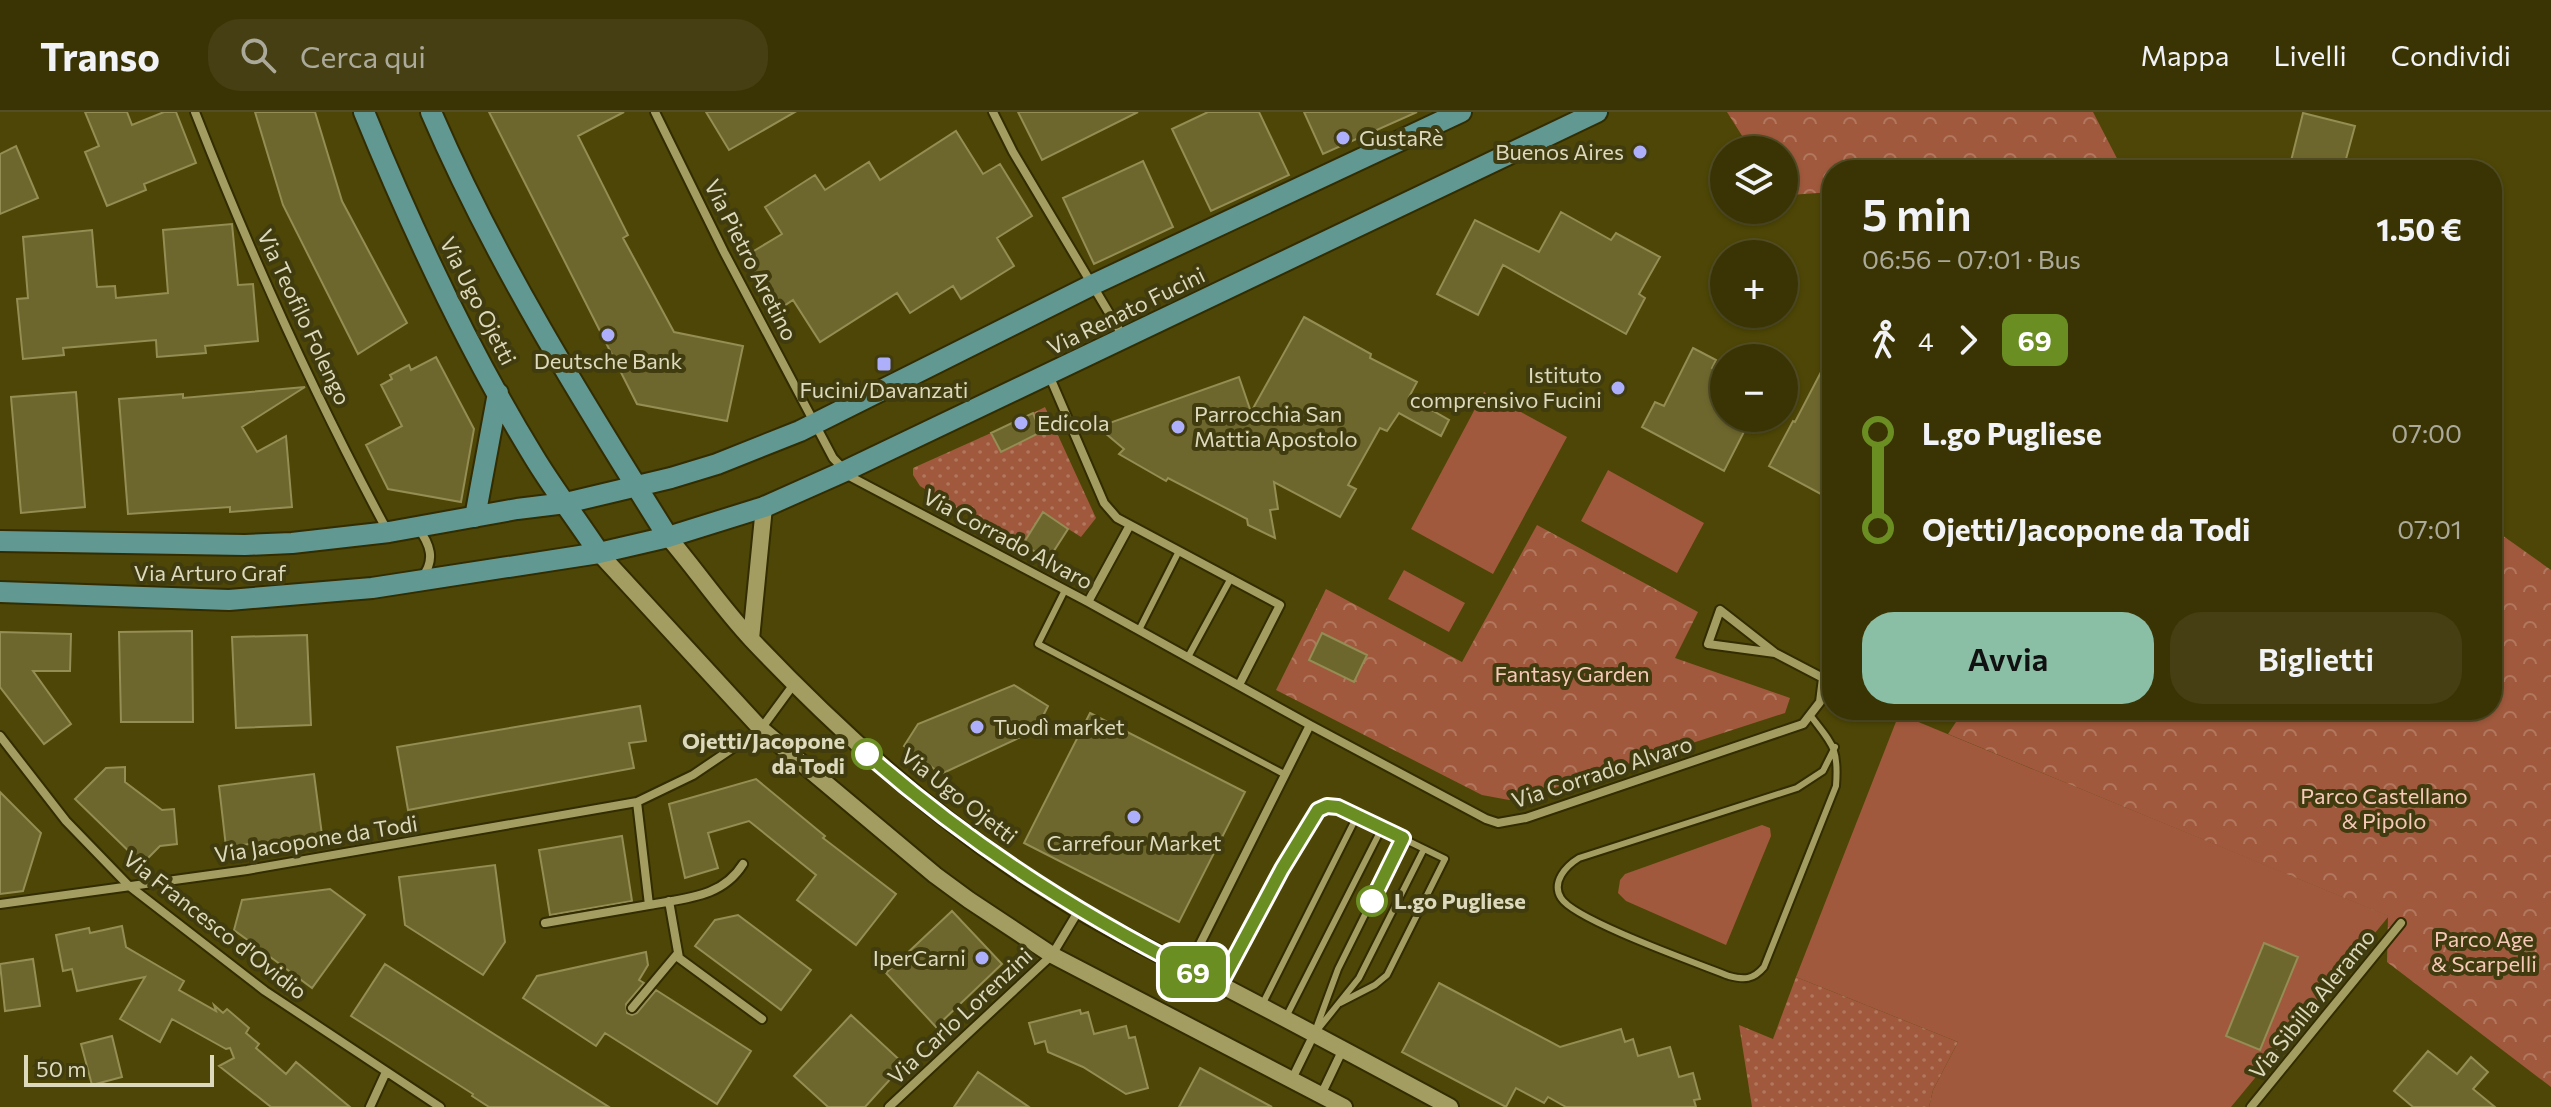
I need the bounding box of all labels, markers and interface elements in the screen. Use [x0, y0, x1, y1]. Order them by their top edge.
search box [208, 19, 768, 91]
text: Transo [40, 32, 160, 79]
icon: search [236, 33, 280, 77]
text: Cerca qui [300, 37, 426, 74]
text: Mappa [2141, 38, 2229, 72]
text: Livelli [2273, 38, 2347, 72]
text: Condividi [2391, 38, 2511, 72]
place label: GustaRè [1359, 124, 1444, 151]
marker: GustaRè [1334, 129, 1352, 147]
map controls [1710, 136, 1798, 432]
button: layers [1710, 136, 1798, 224]
place label: Buenos Aires [1495, 138, 1624, 165]
marker: Buenos Aires [1631, 143, 1649, 161]
street label: Via Pietro Aretino [699, 175, 804, 345]
text: 5 min [1862, 186, 1972, 240]
text: 1.50 € [2376, 210, 2462, 247]
street label: Via Teofilo Folengo [252, 225, 357, 409]
street label: Via Ugo Ojetti [435, 232, 522, 369]
button: + [1710, 240, 1798, 328]
text: 06:56 – 07:01 · Bus [1862, 243, 2081, 274]
street label: Via Renato Fucini [1043, 261, 1209, 360]
icon: walk [1862, 318, 1906, 362]
icon: forward [1946, 318, 1990, 362]
text: 69 [2018, 323, 2052, 357]
text: 4 [1918, 325, 1934, 356]
marker: Deutsche Bank [599, 326, 617, 344]
button: − [1710, 344, 1798, 432]
place label: Deutsche Bank [534, 347, 682, 374]
marker: Fucini/Davanzati [875, 355, 893, 373]
place label: Istituto comprensivo Fucini [1410, 361, 1602, 413]
place label: Fucini/Davanzati [800, 376, 968, 403]
marker: Istituto comprensivo Fucini [1609, 379, 1627, 397]
place label: Parrocchia San Mattia Apostolo [1194, 400, 1358, 452]
place label: Edicola [1037, 409, 1110, 436]
marker: Edicola [1012, 414, 1030, 432]
text: L.go Pugliese [1922, 414, 2102, 451]
text: 07:00 [2391, 417, 2462, 448]
marker: Parrocchia San Mattia Apostolo [1169, 418, 1187, 436]
street label: Via Corrado Alvaro [919, 482, 1098, 595]
text: Ojetti/Jacopone da Todi [1922, 510, 2250, 547]
text: 07:01 [2397, 513, 2462, 544]
street label: Via Arturo Graf [134, 559, 287, 586]
button: Avvia [1862, 612, 2154, 704]
button: Biglietti [2170, 612, 2462, 704]
park label: Fantasy Garden [1494, 660, 1650, 687]
place label: Tuodì market [993, 713, 1125, 740]
marker: Tuodì market [968, 718, 986, 736]
place label: Ojetti/Jacopone da Todi [682, 727, 845, 779]
street label: Via Corrado Alvaro [1508, 730, 1696, 813]
marker: Ojetti/Jacopone da Todi [852, 739, 882, 769]
street label: Via Ugo Ojetti [896, 742, 1023, 849]
park label: Parco Castellano & Pipolo [2300, 782, 2468, 834]
marker: Carrefour Market [1125, 808, 1143, 826]
street label: Via Jacopone da Todi [212, 809, 419, 868]
place label: Carrefour Market [1047, 829, 1221, 856]
street label: Via Francesco d'Ovidio [118, 844, 313, 1005]
marker: L.go Pugliese [1357, 886, 1387, 916]
place label: L.go Pugliese [1394, 887, 1526, 914]
street label: Via Sibilla Aleramo [2243, 923, 2380, 1084]
park label: Parco Age & Scarpelli [2431, 925, 2537, 977]
street label: Via Carlo Lorenzini [882, 942, 1038, 1090]
place label: IperCarni [873, 944, 966, 971]
line badge: 69 [1157, 946, 1229, 998]
marker: IperCarni [973, 949, 991, 967]
text: 69 [1176, 955, 1210, 989]
scale bar [24, 1051, 214, 1087]
text: 50 m [36, 1055, 86, 1082]

